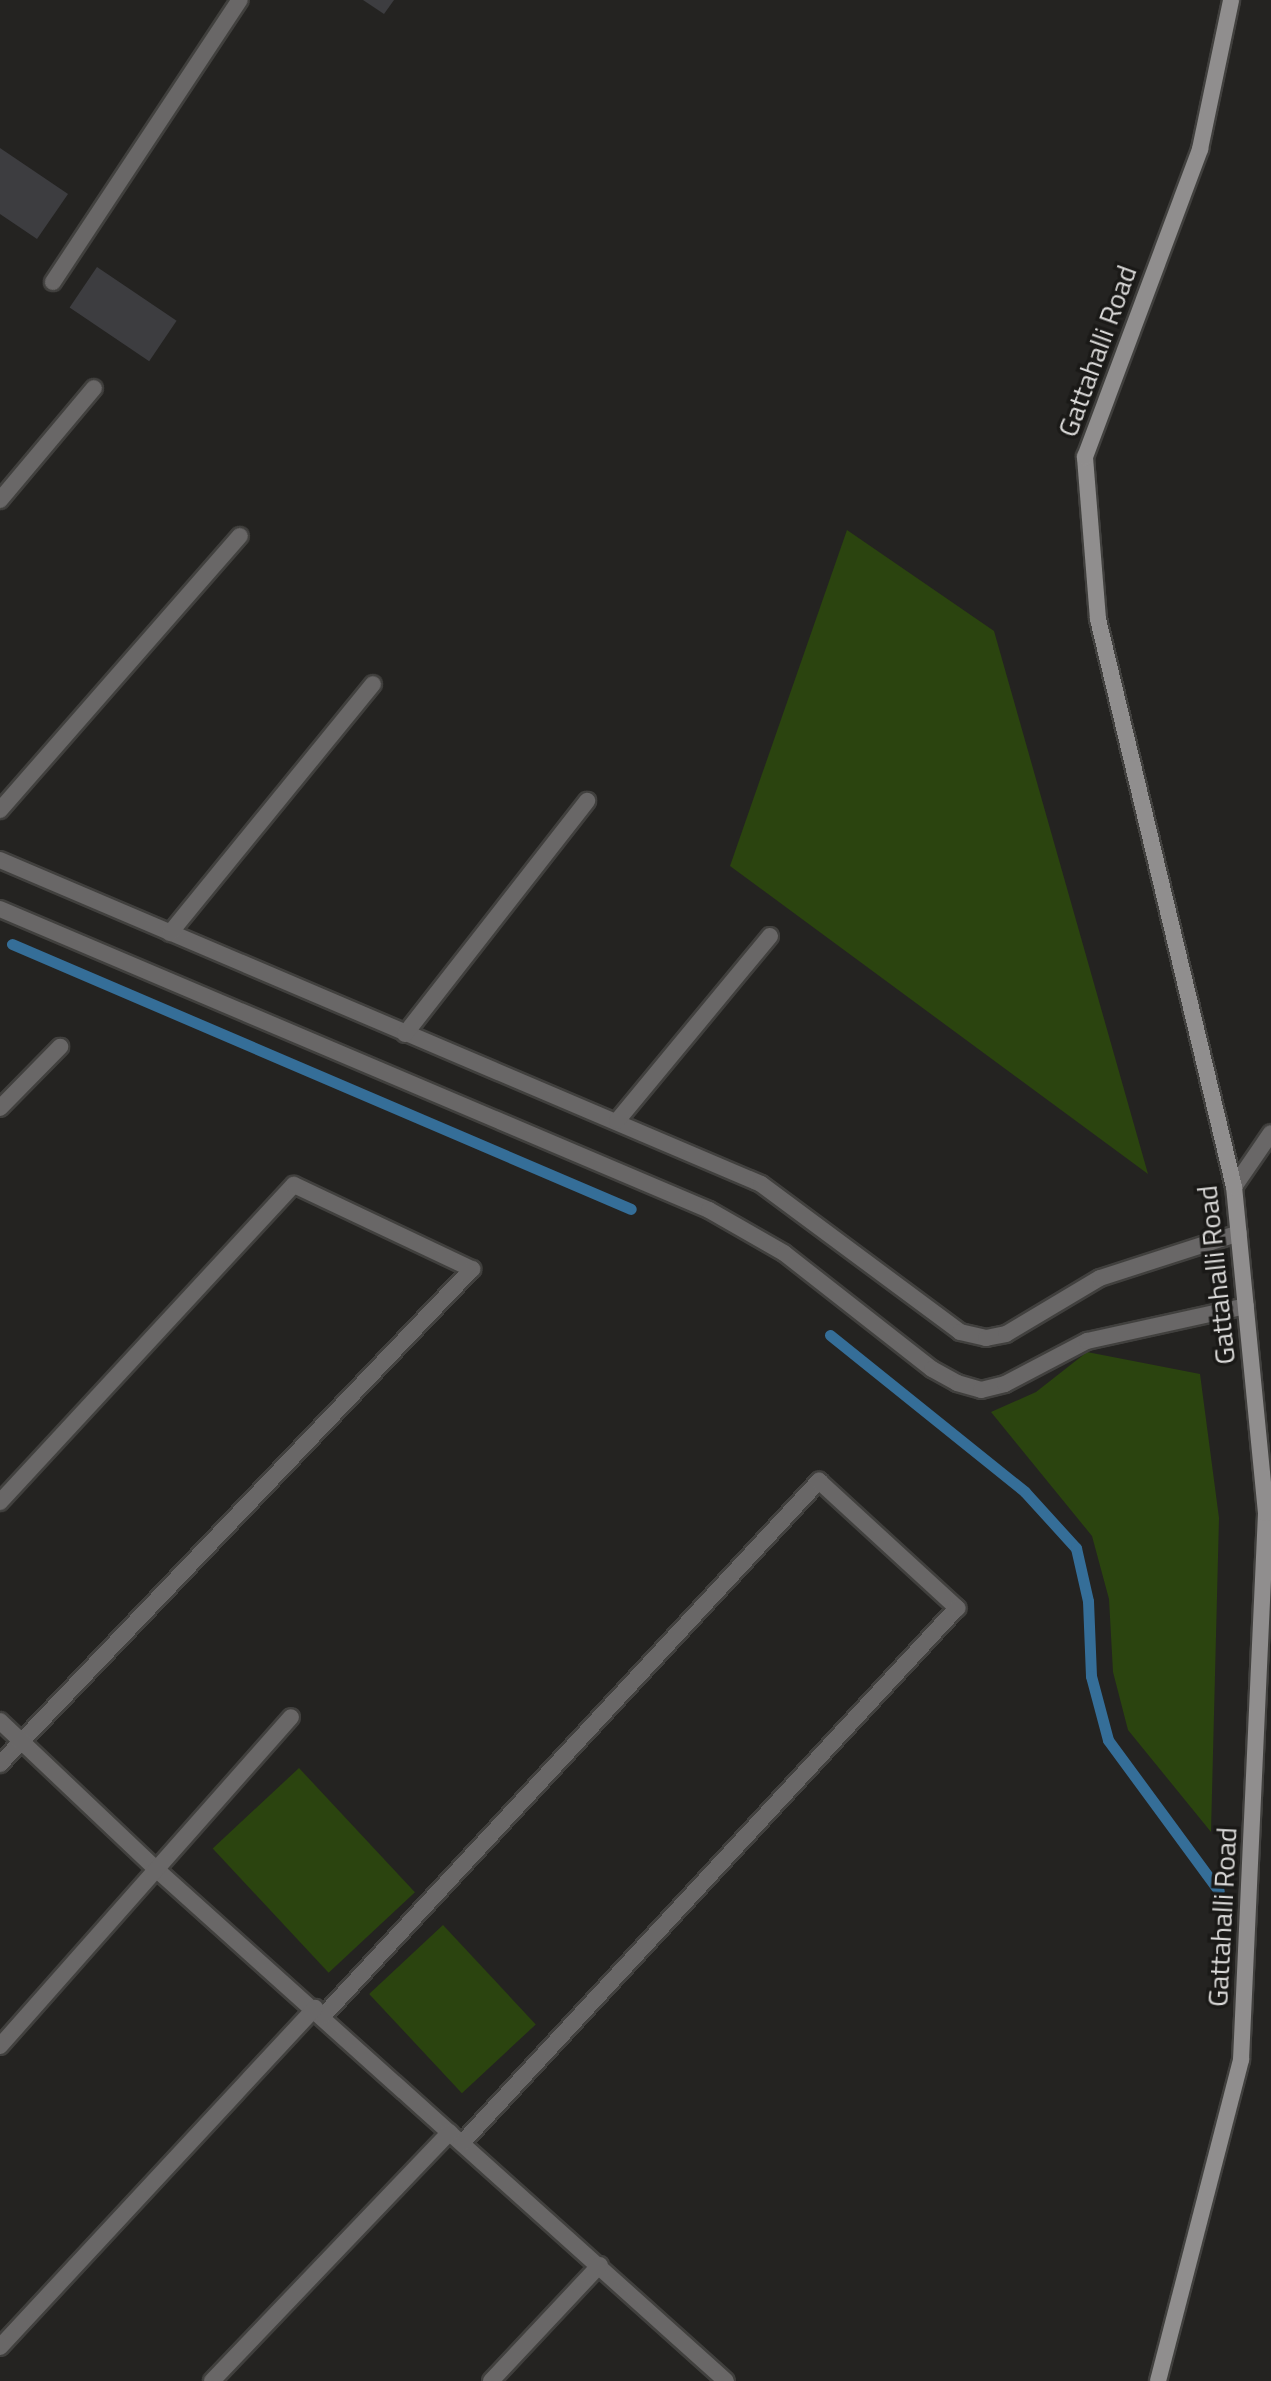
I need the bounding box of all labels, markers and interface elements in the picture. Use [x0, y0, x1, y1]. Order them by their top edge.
street label: Gattahalli Road [1050, 261, 1144, 441]
street label: Gattahalli Road [1190, 1184, 1242, 1366]
street label: Gattahalli Road [1201, 1826, 1243, 2008]

